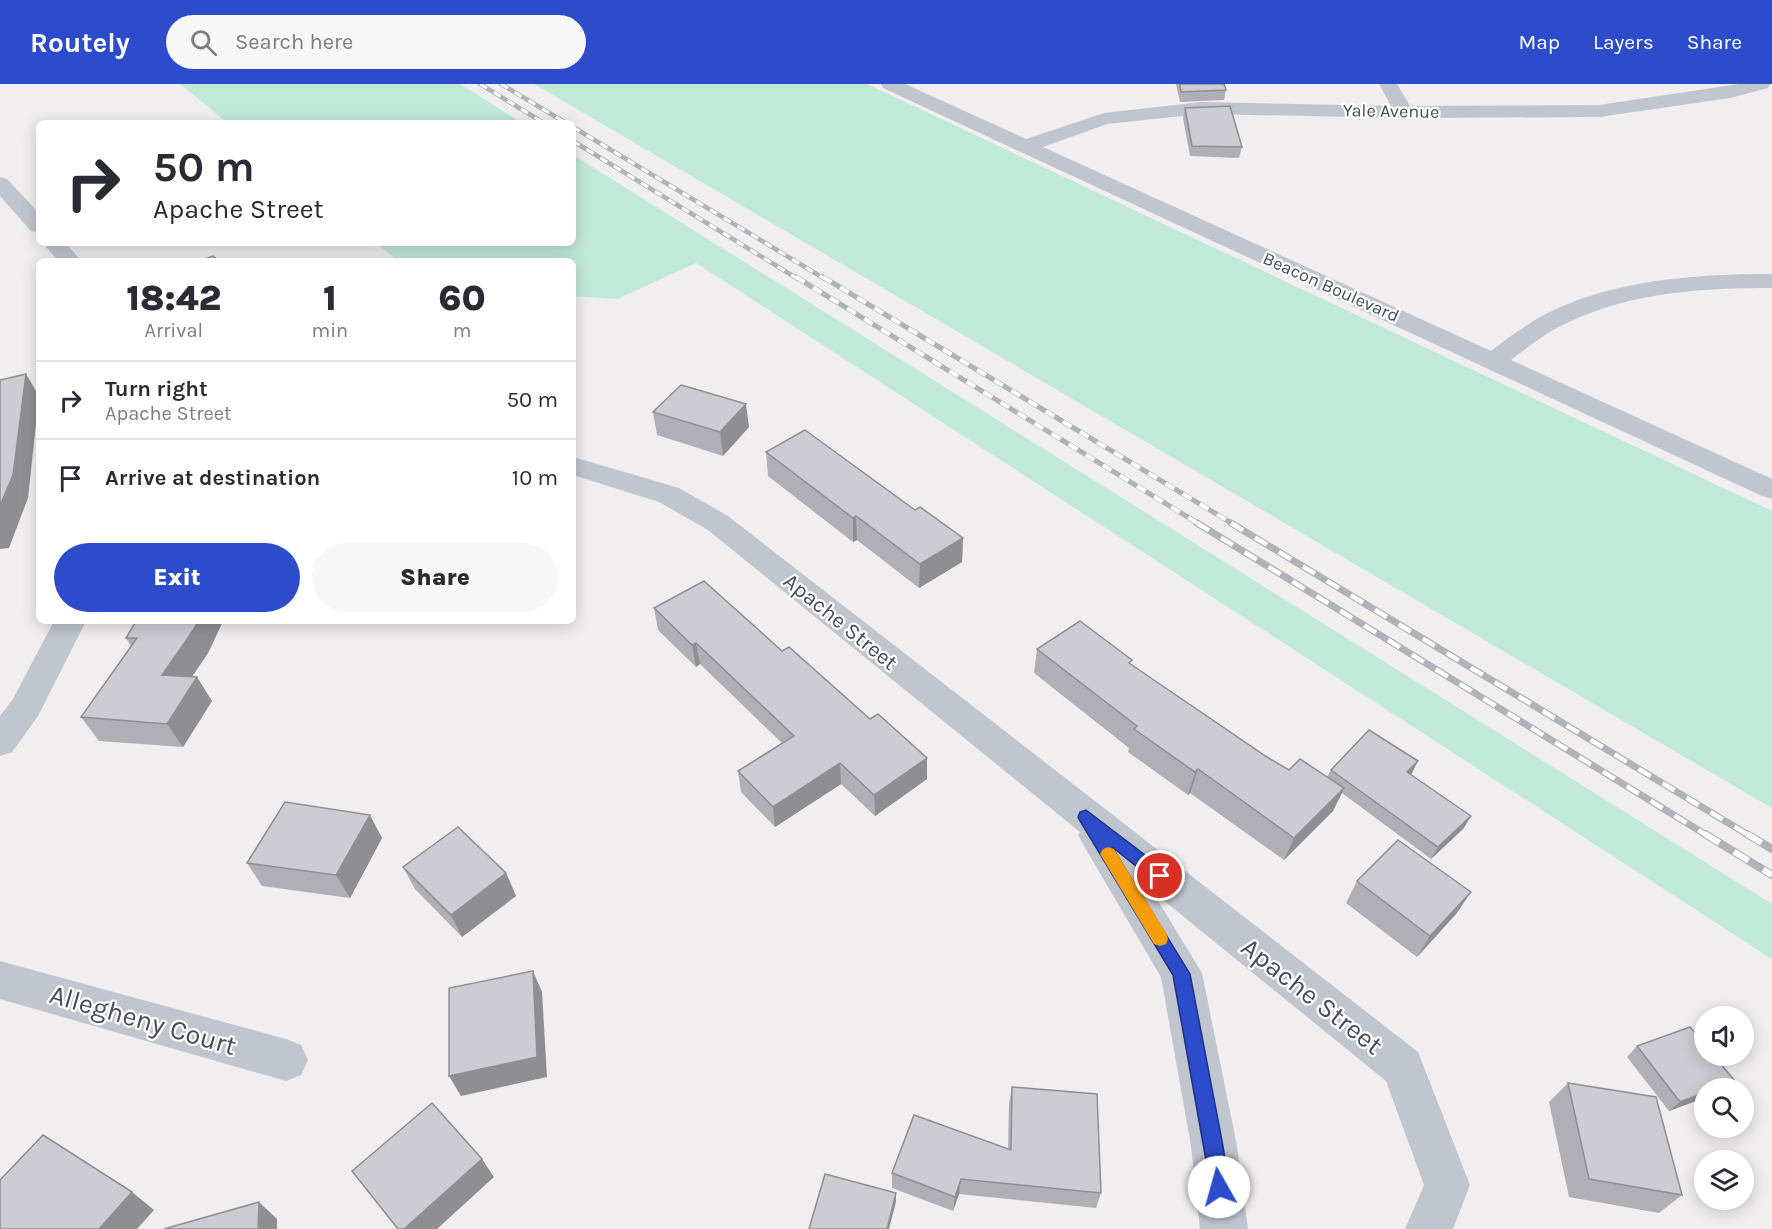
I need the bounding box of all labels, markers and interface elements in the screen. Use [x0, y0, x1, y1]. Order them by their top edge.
search box [166, 15, 586, 69]
text: Routely [30, 26, 130, 59]
icon: search [187, 26, 220, 59]
text: Search here [235, 29, 353, 55]
text: Map [1518, 30, 1560, 54]
text: Layers [1593, 30, 1654, 54]
text: Share [1687, 30, 1742, 54]
street label: Yale Avenue [1343, 99, 1439, 123]
text: 50 m [153, 142, 255, 192]
icon: right [54, 144, 132, 222]
text: Apache Street [153, 193, 324, 225]
street label: Beacon Boulevard [1259, 247, 1403, 327]
text: 18:42 [126, 277, 221, 319]
text: 1 [323, 277, 337, 319]
text: 60 [438, 277, 486, 319]
text: Arrival [144, 319, 203, 342]
text: min [311, 319, 348, 342]
text: m [453, 319, 471, 342]
text: Turn right [105, 376, 208, 402]
icon: right [54, 384, 87, 417]
text: 50 m [507, 387, 558, 413]
text: Apache Street [105, 402, 232, 425]
icon: arrive [54, 462, 87, 495]
text: Arrive at destination [105, 465, 320, 491]
text: 10 m [512, 465, 558, 491]
button: Exit [54, 543, 300, 612]
button: Share [312, 543, 558, 612]
street label: Apache Street [778, 568, 903, 676]
pin [1134, 850, 1185, 901]
icon: arrive [1143, 859, 1176, 892]
street label: Apache Street [1235, 931, 1389, 1061]
street label: Allegheny Court [46, 978, 240, 1062]
map controls [1694, 1006, 1754, 1210]
button: sound [1694, 1006, 1754, 1066]
button: search [1694, 1078, 1754, 1138]
button: layers [1694, 1150, 1754, 1210]
position arrow [1187, 1155, 1251, 1219]

